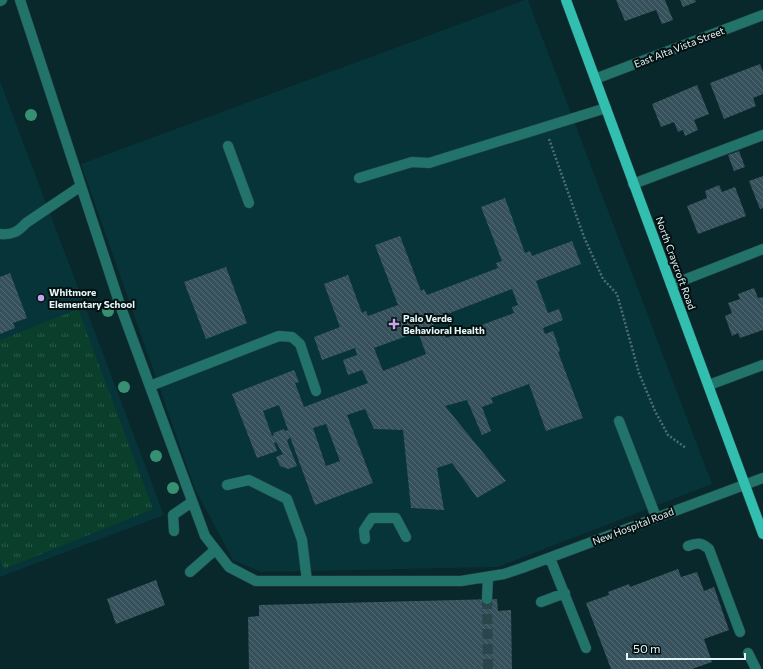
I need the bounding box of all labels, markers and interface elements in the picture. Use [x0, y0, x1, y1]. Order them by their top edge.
street label: East Alta Vista Street [632, 24, 726, 70]
street label: North Craycroft Road [654, 215, 698, 311]
place label: Whitmore Elementary School [49, 286, 135, 310]
marker: Whitmore Elementary School [36, 293, 46, 303]
place label: Palo Verde Behavioral Health [403, 312, 485, 336]
marker: Palo Verde Behavioral Health [388, 318, 400, 330]
street label: New Hospital Road [591, 505, 676, 547]
scale bar [627, 635, 745, 661]
text: 50 m [633, 641, 661, 655]

